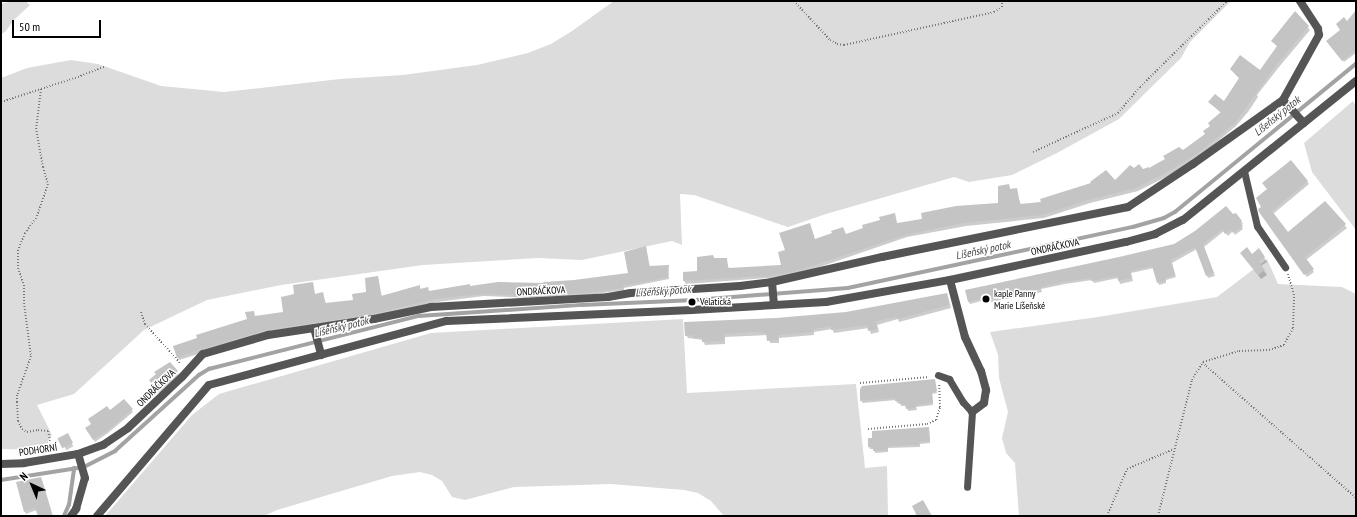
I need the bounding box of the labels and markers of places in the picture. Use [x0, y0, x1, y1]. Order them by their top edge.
place label: kaple Panny Marie Líšeňské [994, 287, 1045, 310]
marker: kaple Panny Marie Líšeňské [981, 294, 991, 304]
place label: Velatická [700, 296, 731, 308]
marker: Velatická [687, 297, 697, 307]

